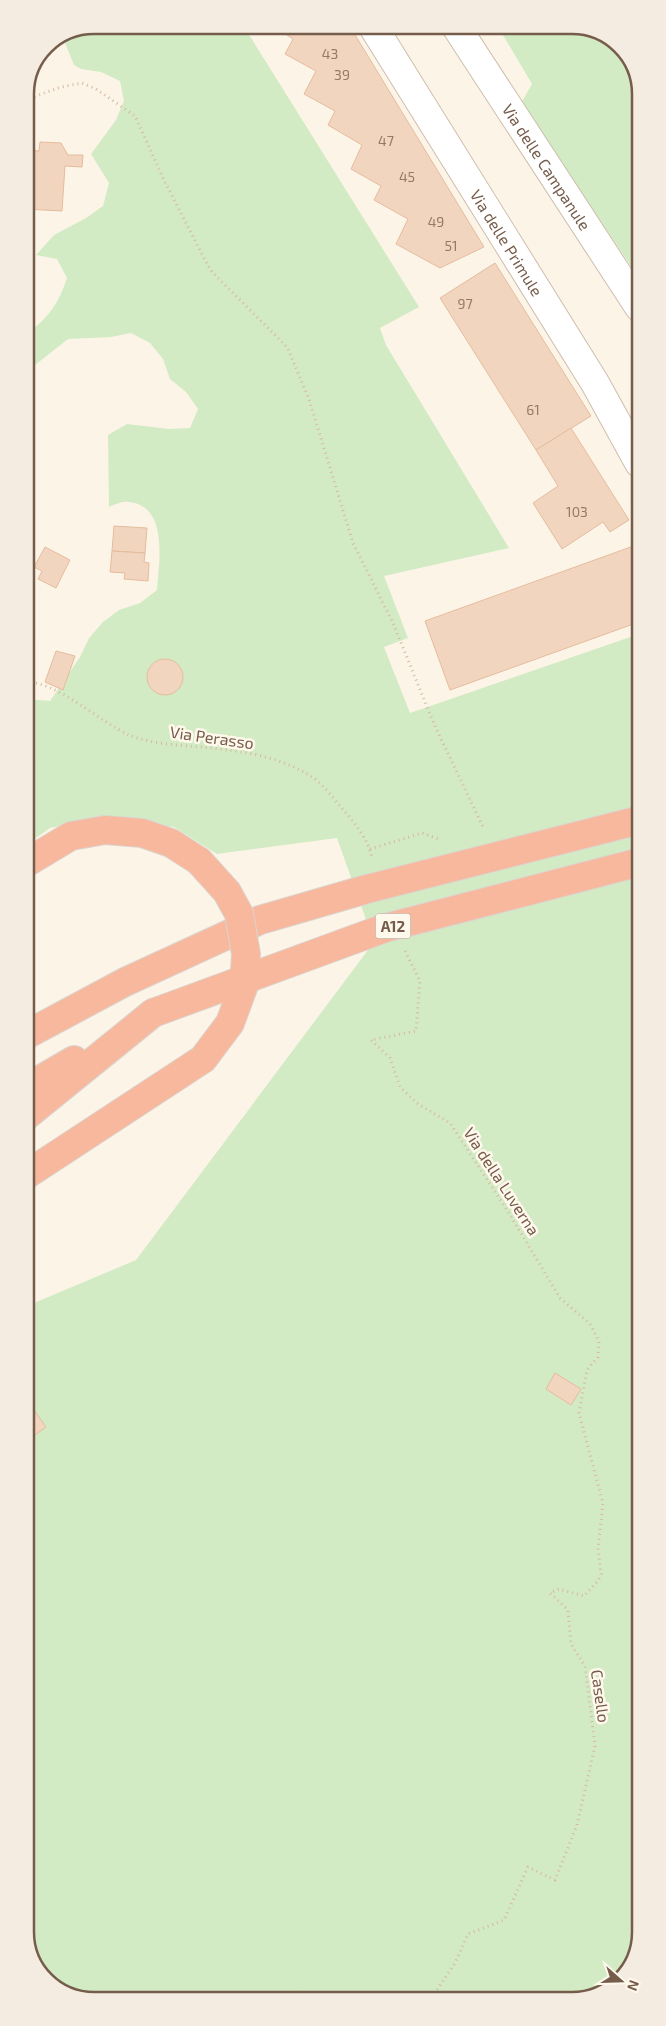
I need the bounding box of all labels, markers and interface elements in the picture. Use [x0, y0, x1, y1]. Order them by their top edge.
house number: 43 [322, 45, 338, 62]
house number: 39 [334, 66, 350, 83]
street label: Via delle Campanule [499, 100, 596, 233]
house number: 47 [378, 132, 394, 149]
house number: 45 [399, 168, 415, 185]
street label: Via delle Primule [467, 186, 548, 299]
house number: 49 [428, 213, 444, 230]
house number: 51 [444, 237, 458, 254]
house number: 97 [457, 295, 473, 312]
house number: 61 [526, 401, 540, 418]
house number: 103 [566, 503, 588, 520]
street label: Via Perasso [169, 722, 255, 752]
road number: A12 [376, 914, 410, 938]
street label: Via della Luverna [460, 1124, 544, 1238]
street label: Casello [588, 1668, 614, 1724]
north arrow [596, 1956, 646, 2006]
text: N [624, 1978, 643, 1993]

